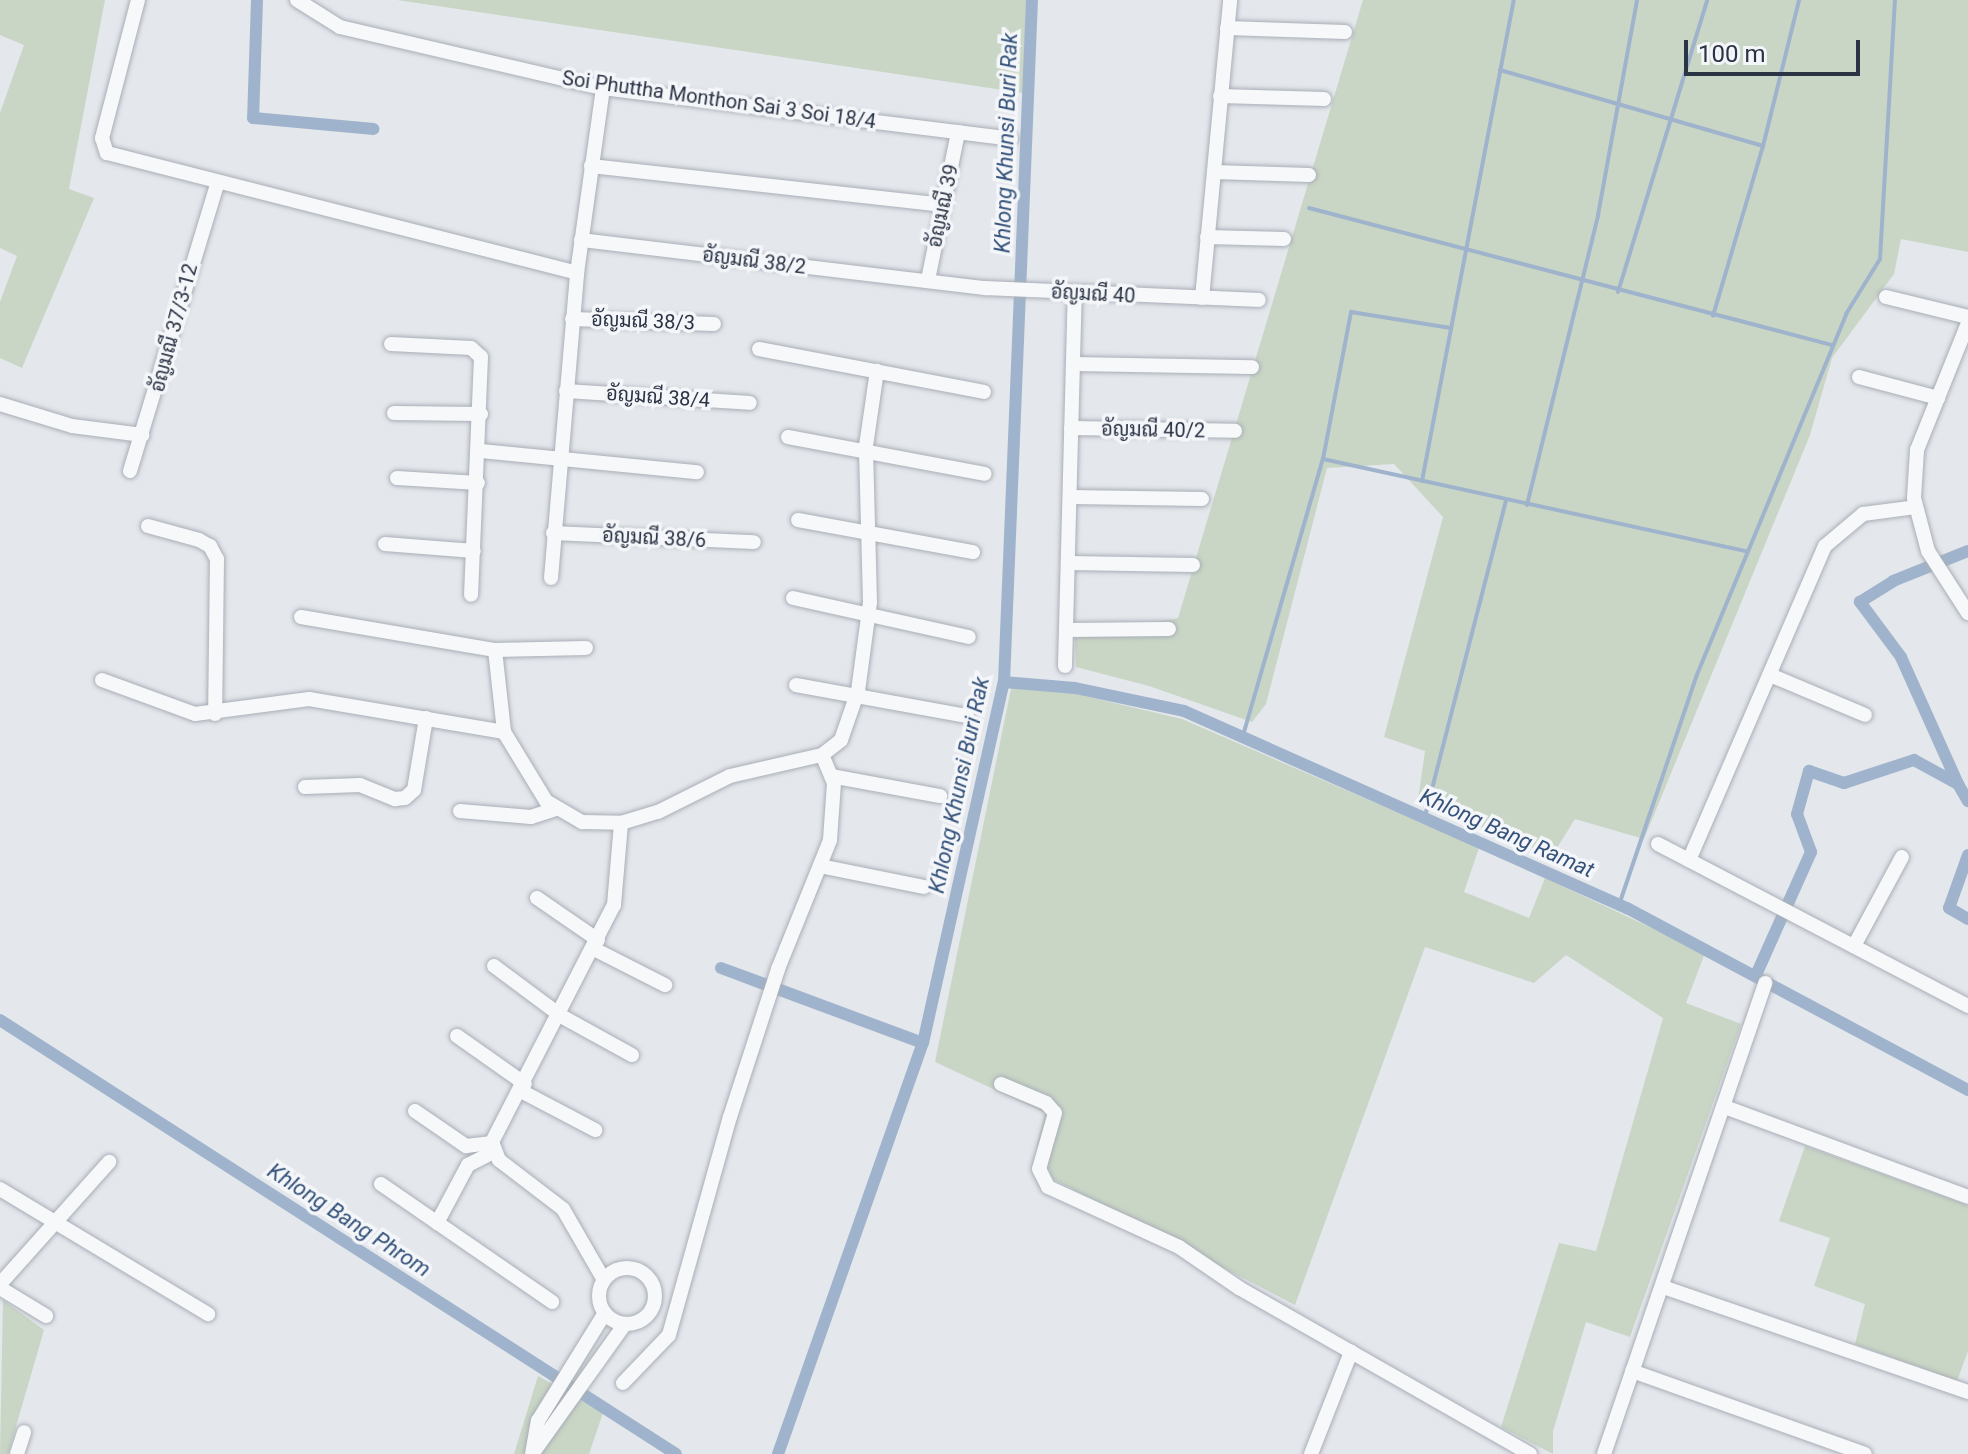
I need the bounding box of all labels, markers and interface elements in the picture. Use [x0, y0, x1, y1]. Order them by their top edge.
scale bar [1688, 24, 1864, 74]
water label: Khlong Khunsi Buri Rak [989, 32, 1023, 254]
text: 100 m [1698, 40, 1765, 68]
street label: Soi Phuttha Monthon Sai 3 Soi 18/4 [561, 66, 877, 134]
street label: อัญมณี 39 [922, 162, 964, 250]
street label: อัญมณี 38/2 [701, 243, 807, 279]
street label: อัญมณี 37/3-12 [145, 261, 203, 395]
street label: อัญมณี 40 [1050, 280, 1136, 308]
street label: อัญมณี 38/3 [591, 307, 695, 335]
street label: อัญมณี 38/4 [605, 381, 711, 413]
street label: อัญมณี 40/2 [1101, 417, 1205, 443]
street label: อัญมณี 38/6 [601, 523, 707, 553]
water label: Khlong Khunsi Buri Rak [923, 674, 995, 896]
water label: Khlong Bang Ramat [1416, 783, 1598, 883]
water label: Khlong Bang Phrom [263, 1157, 435, 1283]

